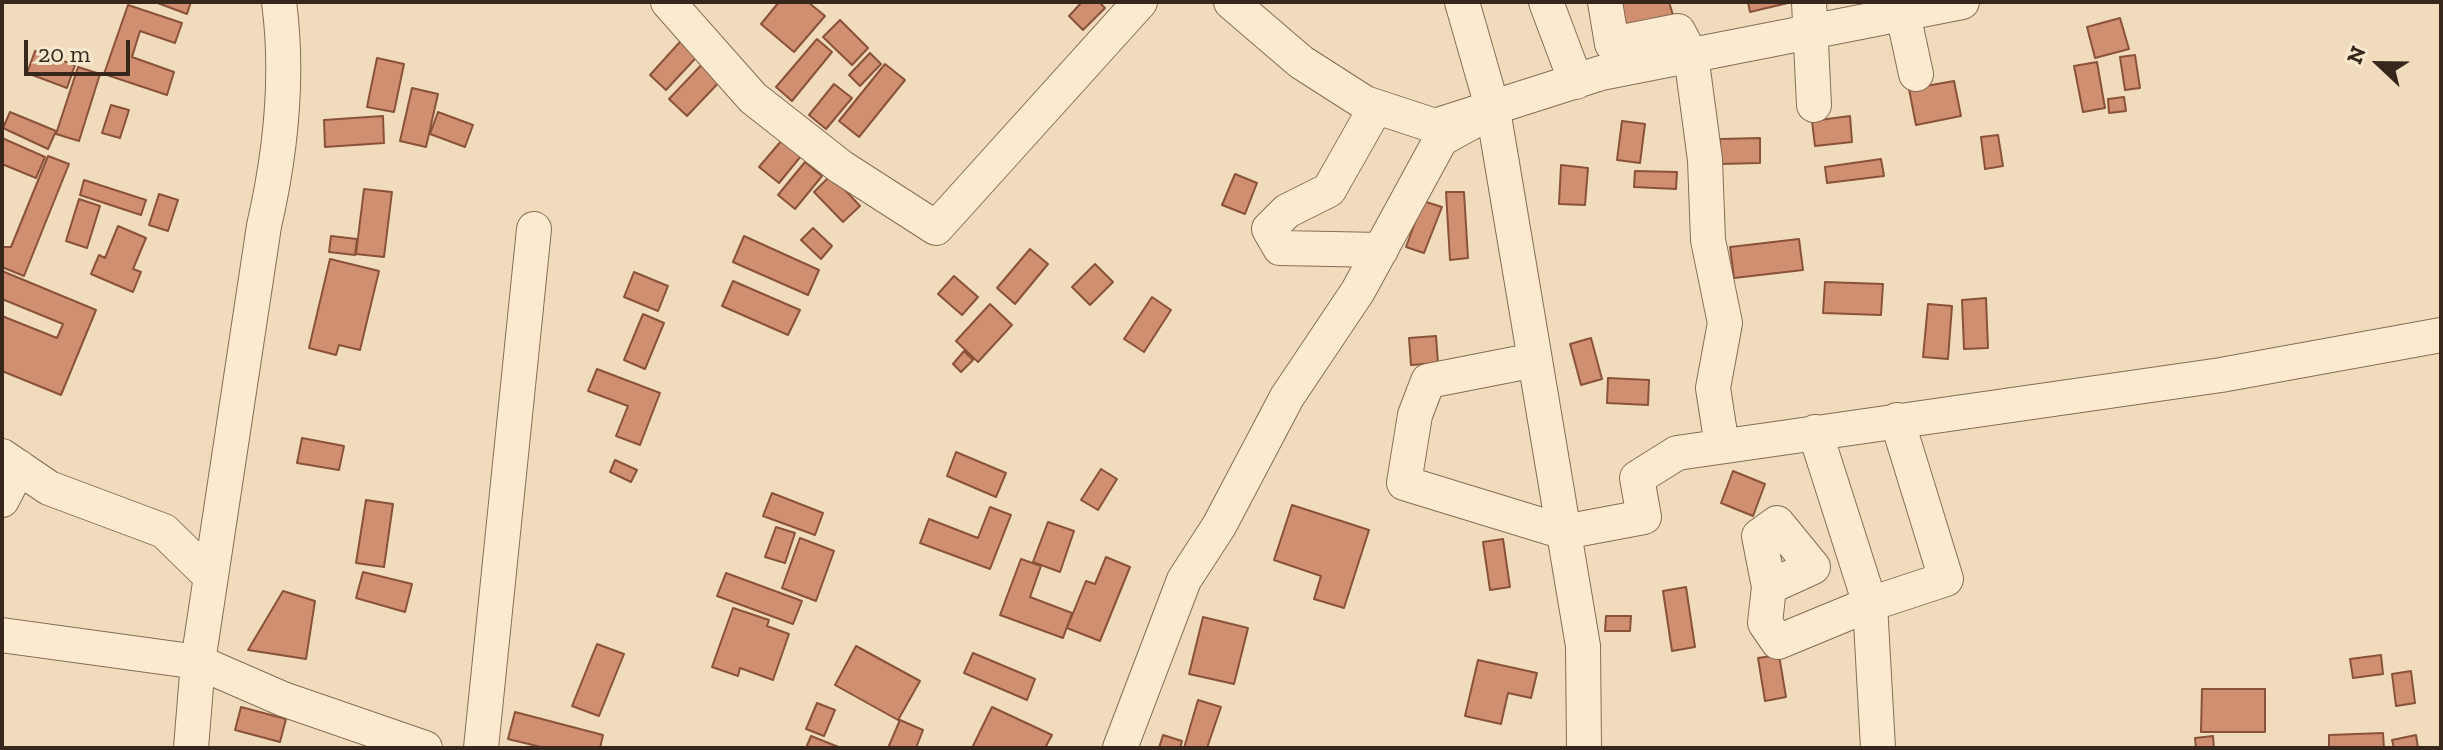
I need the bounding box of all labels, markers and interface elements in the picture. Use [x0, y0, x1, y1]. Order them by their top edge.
scale bar [28, 24, 134, 74]
north arrow [2339, 24, 2419, 104]
text: 20 m [38, 39, 90, 68]
text: N [2341, 42, 2372, 68]

